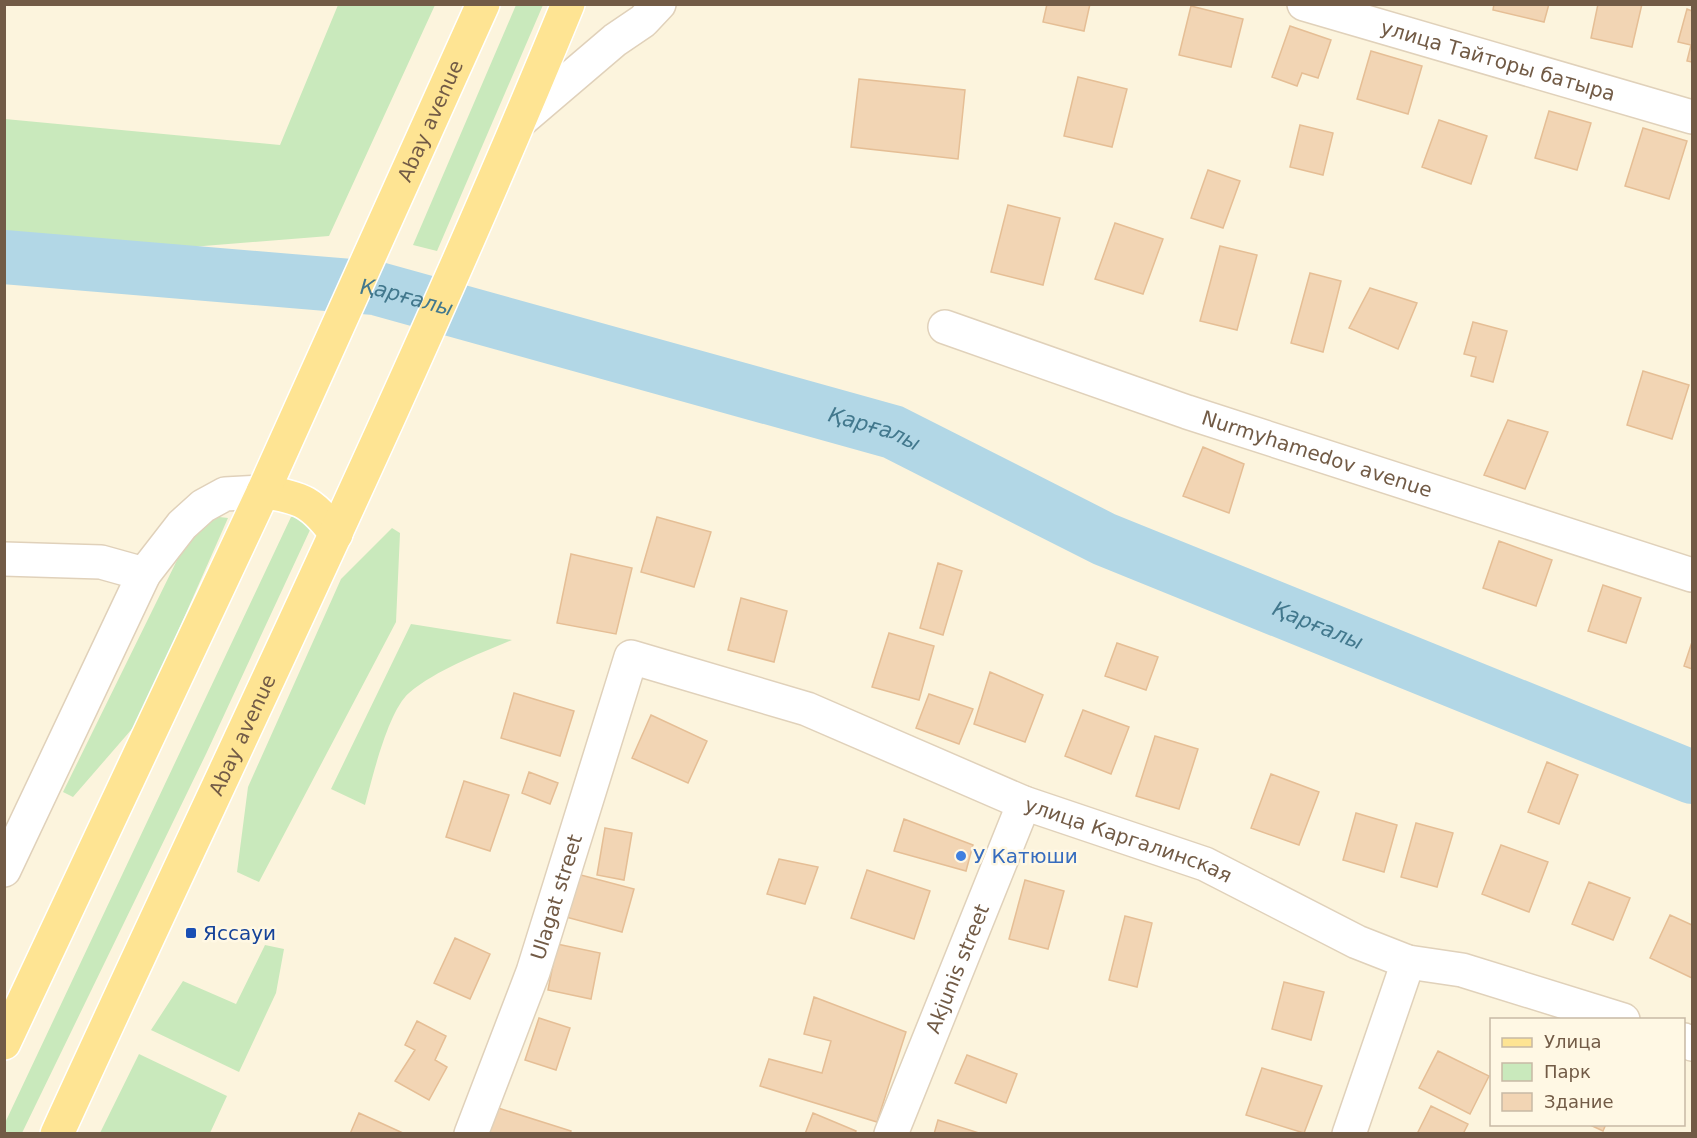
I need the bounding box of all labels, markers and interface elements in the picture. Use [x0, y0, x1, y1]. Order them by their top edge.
street label: улица Тайторы батыра [1378, 15, 1618, 106]
street label: Abay avenue [392, 56, 468, 185]
water label: Қарғалы [359, 275, 456, 321]
water label: Қарғалы [825, 403, 924, 456]
street label: Nurmyhamedov avenue [1199, 406, 1435, 502]
water label: Қарғалы [1269, 596, 1367, 655]
street label: Abay avenue [204, 670, 281, 799]
street label: улица Каргалинская [1022, 792, 1236, 888]
street label: Ulagat street [526, 831, 587, 963]
place label: У Катюши [973, 844, 1078, 868]
marker: У Катюши [954, 849, 968, 863]
street label: Akjunis street [921, 901, 994, 1037]
place label: Яссауи [203, 921, 276, 945]
marker: Яссауи [184, 926, 198, 940]
legend [1490, 1018, 1685, 1126]
text: Улица [1544, 1031, 1601, 1052]
text: Парк [1544, 1061, 1591, 1082]
text: Здание [1544, 1091, 1614, 1112]

